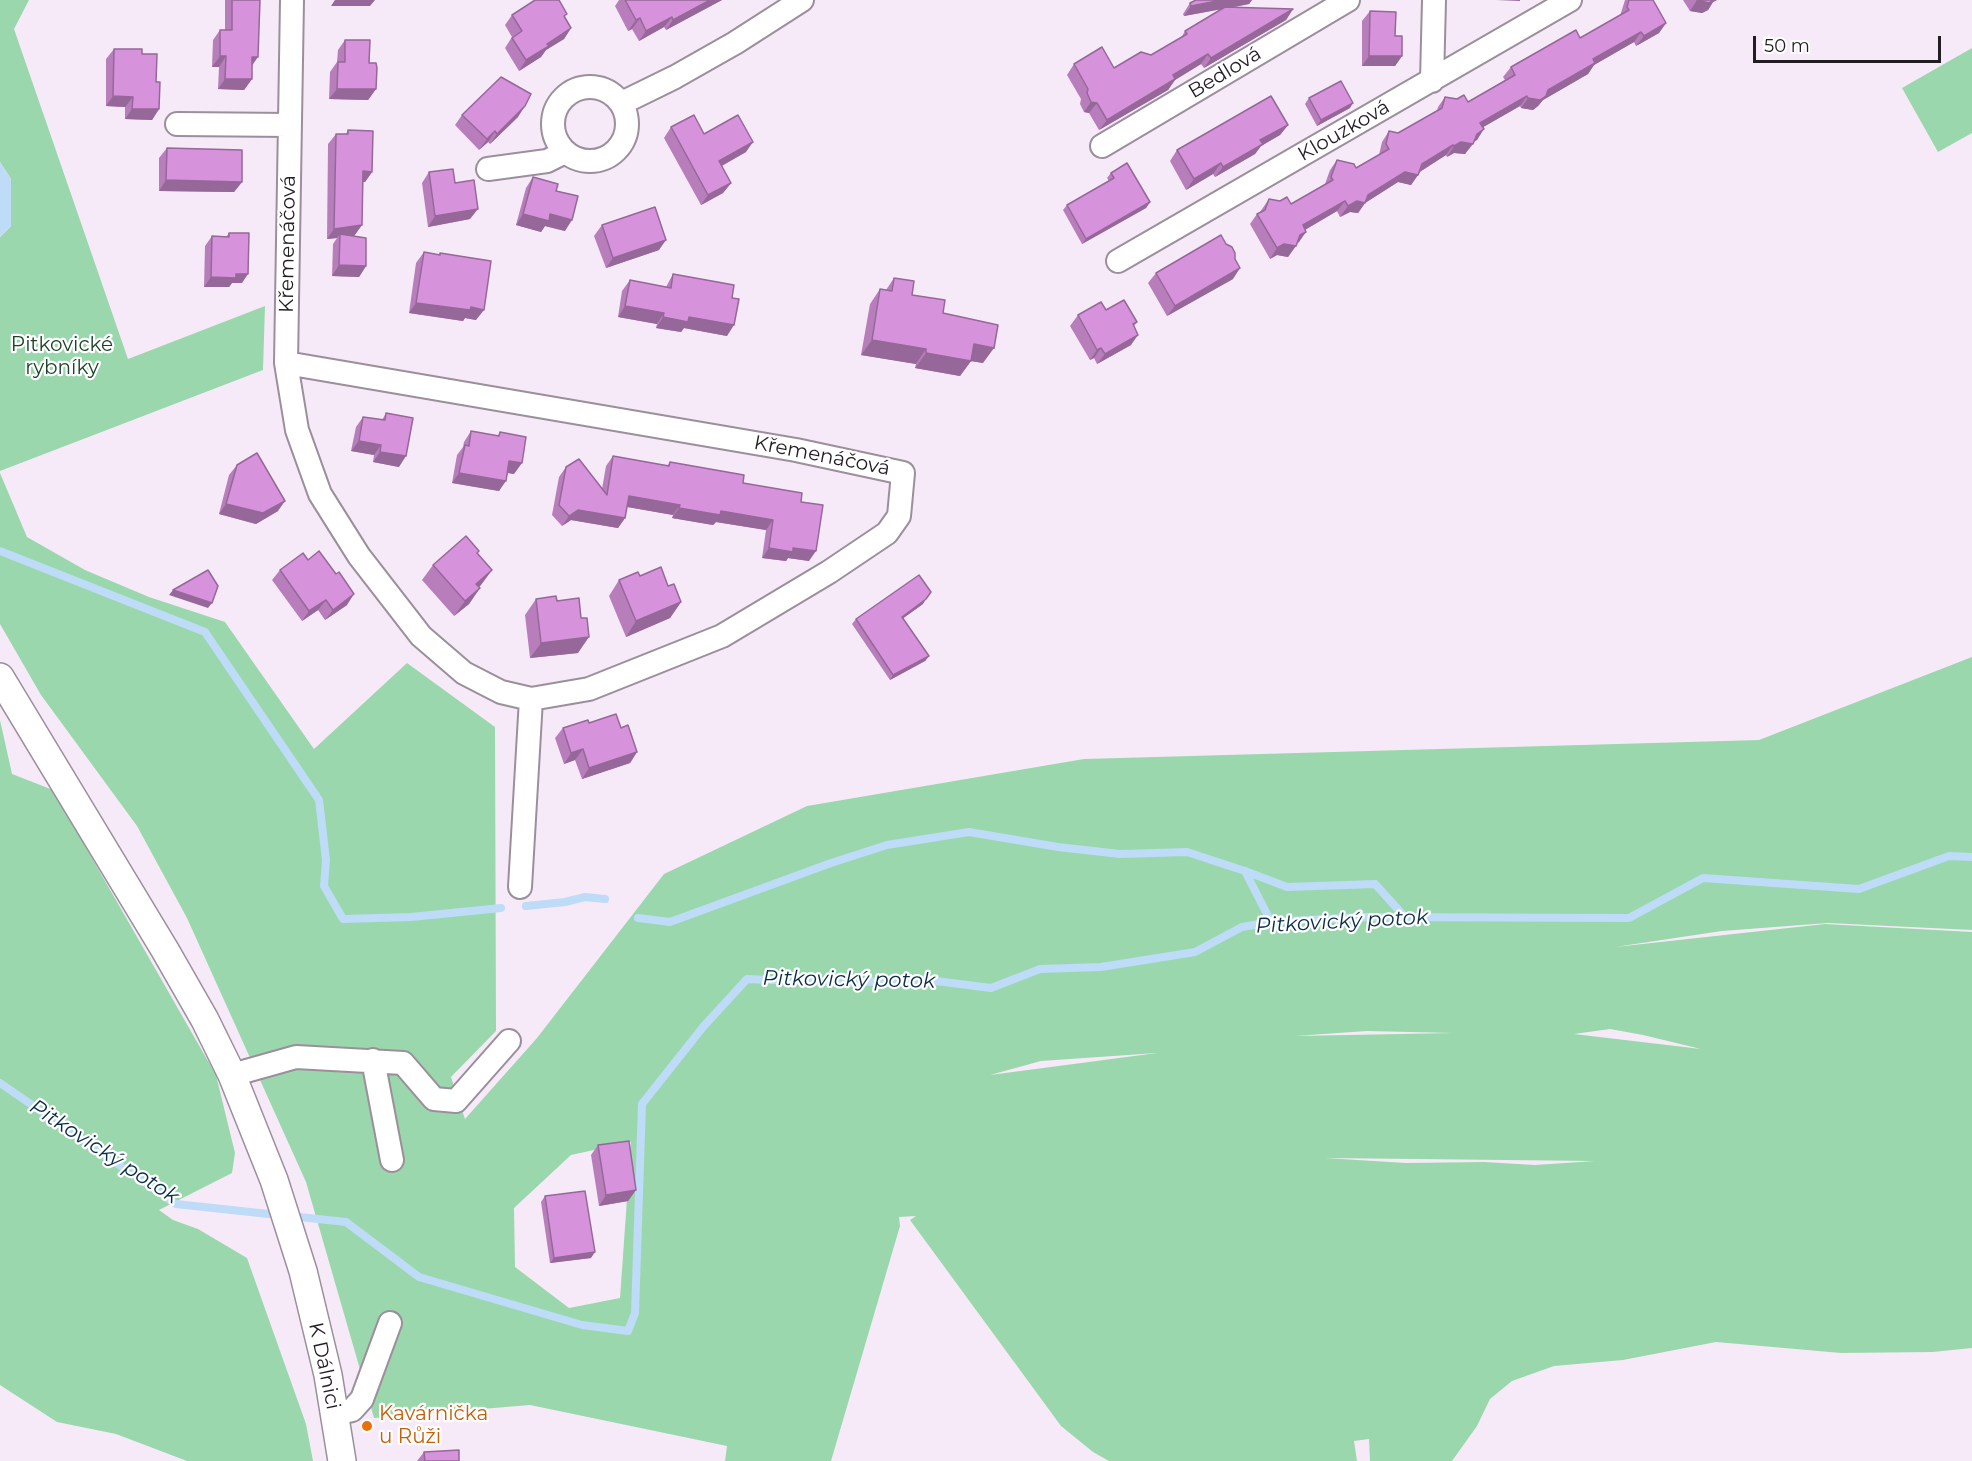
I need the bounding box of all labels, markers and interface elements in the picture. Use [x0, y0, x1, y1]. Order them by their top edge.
scale bar [1756, 24, 1944, 62]
text: 50 m [1764, 35, 1810, 57]
street label: Bedlová [1184, 42, 1266, 104]
street label: Klouzková [1294, 95, 1394, 167]
street label: Křemenáčová [275, 175, 301, 313]
park label: Pitkovické rybníky [11, 333, 113, 380]
street label: Křemenáčová [752, 431, 892, 481]
water label: Pitkovický potok [1255, 905, 1429, 939]
water label: Pitkovický potok [762, 966, 936, 994]
water label: Pitkovický potok [25, 1094, 183, 1210]
street label: K Dálnici [303, 1320, 345, 1412]
place label: Kavárnička u Růži [379, 1402, 488, 1449]
marker: Kavárnička u Růži [360, 1419, 374, 1433]

